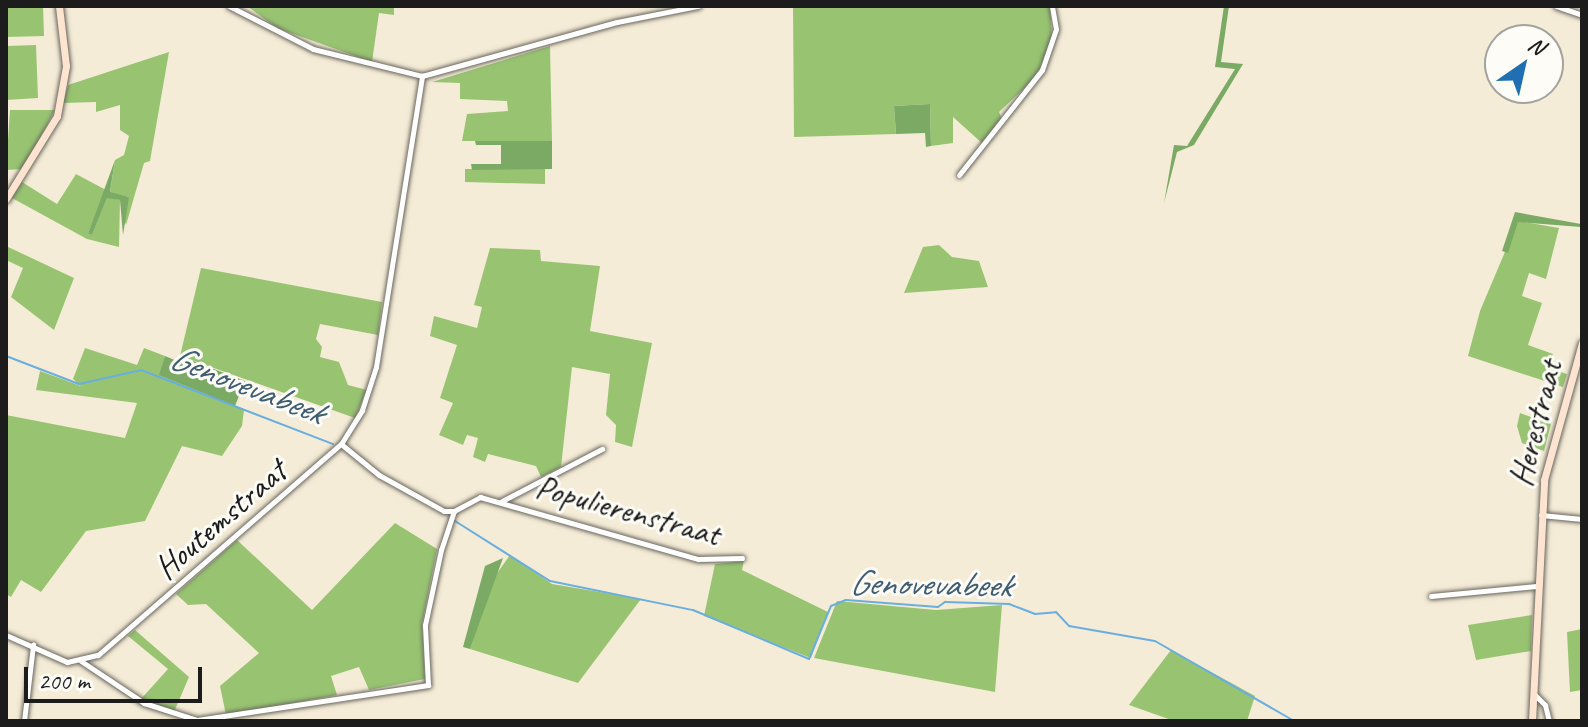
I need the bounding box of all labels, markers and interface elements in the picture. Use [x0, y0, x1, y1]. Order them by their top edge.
north arrow [1484, 24, 1564, 104]
text: N [1523, 30, 1550, 61]
water label: Genovevabeek [164, 336, 330, 434]
street label: Herestraat [1500, 356, 1570, 490]
street label: Houtemstraat [146, 451, 294, 587]
street label: Populierenstraat [531, 466, 725, 554]
water label: Genovevabeek [849, 561, 1011, 607]
scale bar [28, 651, 206, 701]
text: 200 m [38, 666, 90, 696]

